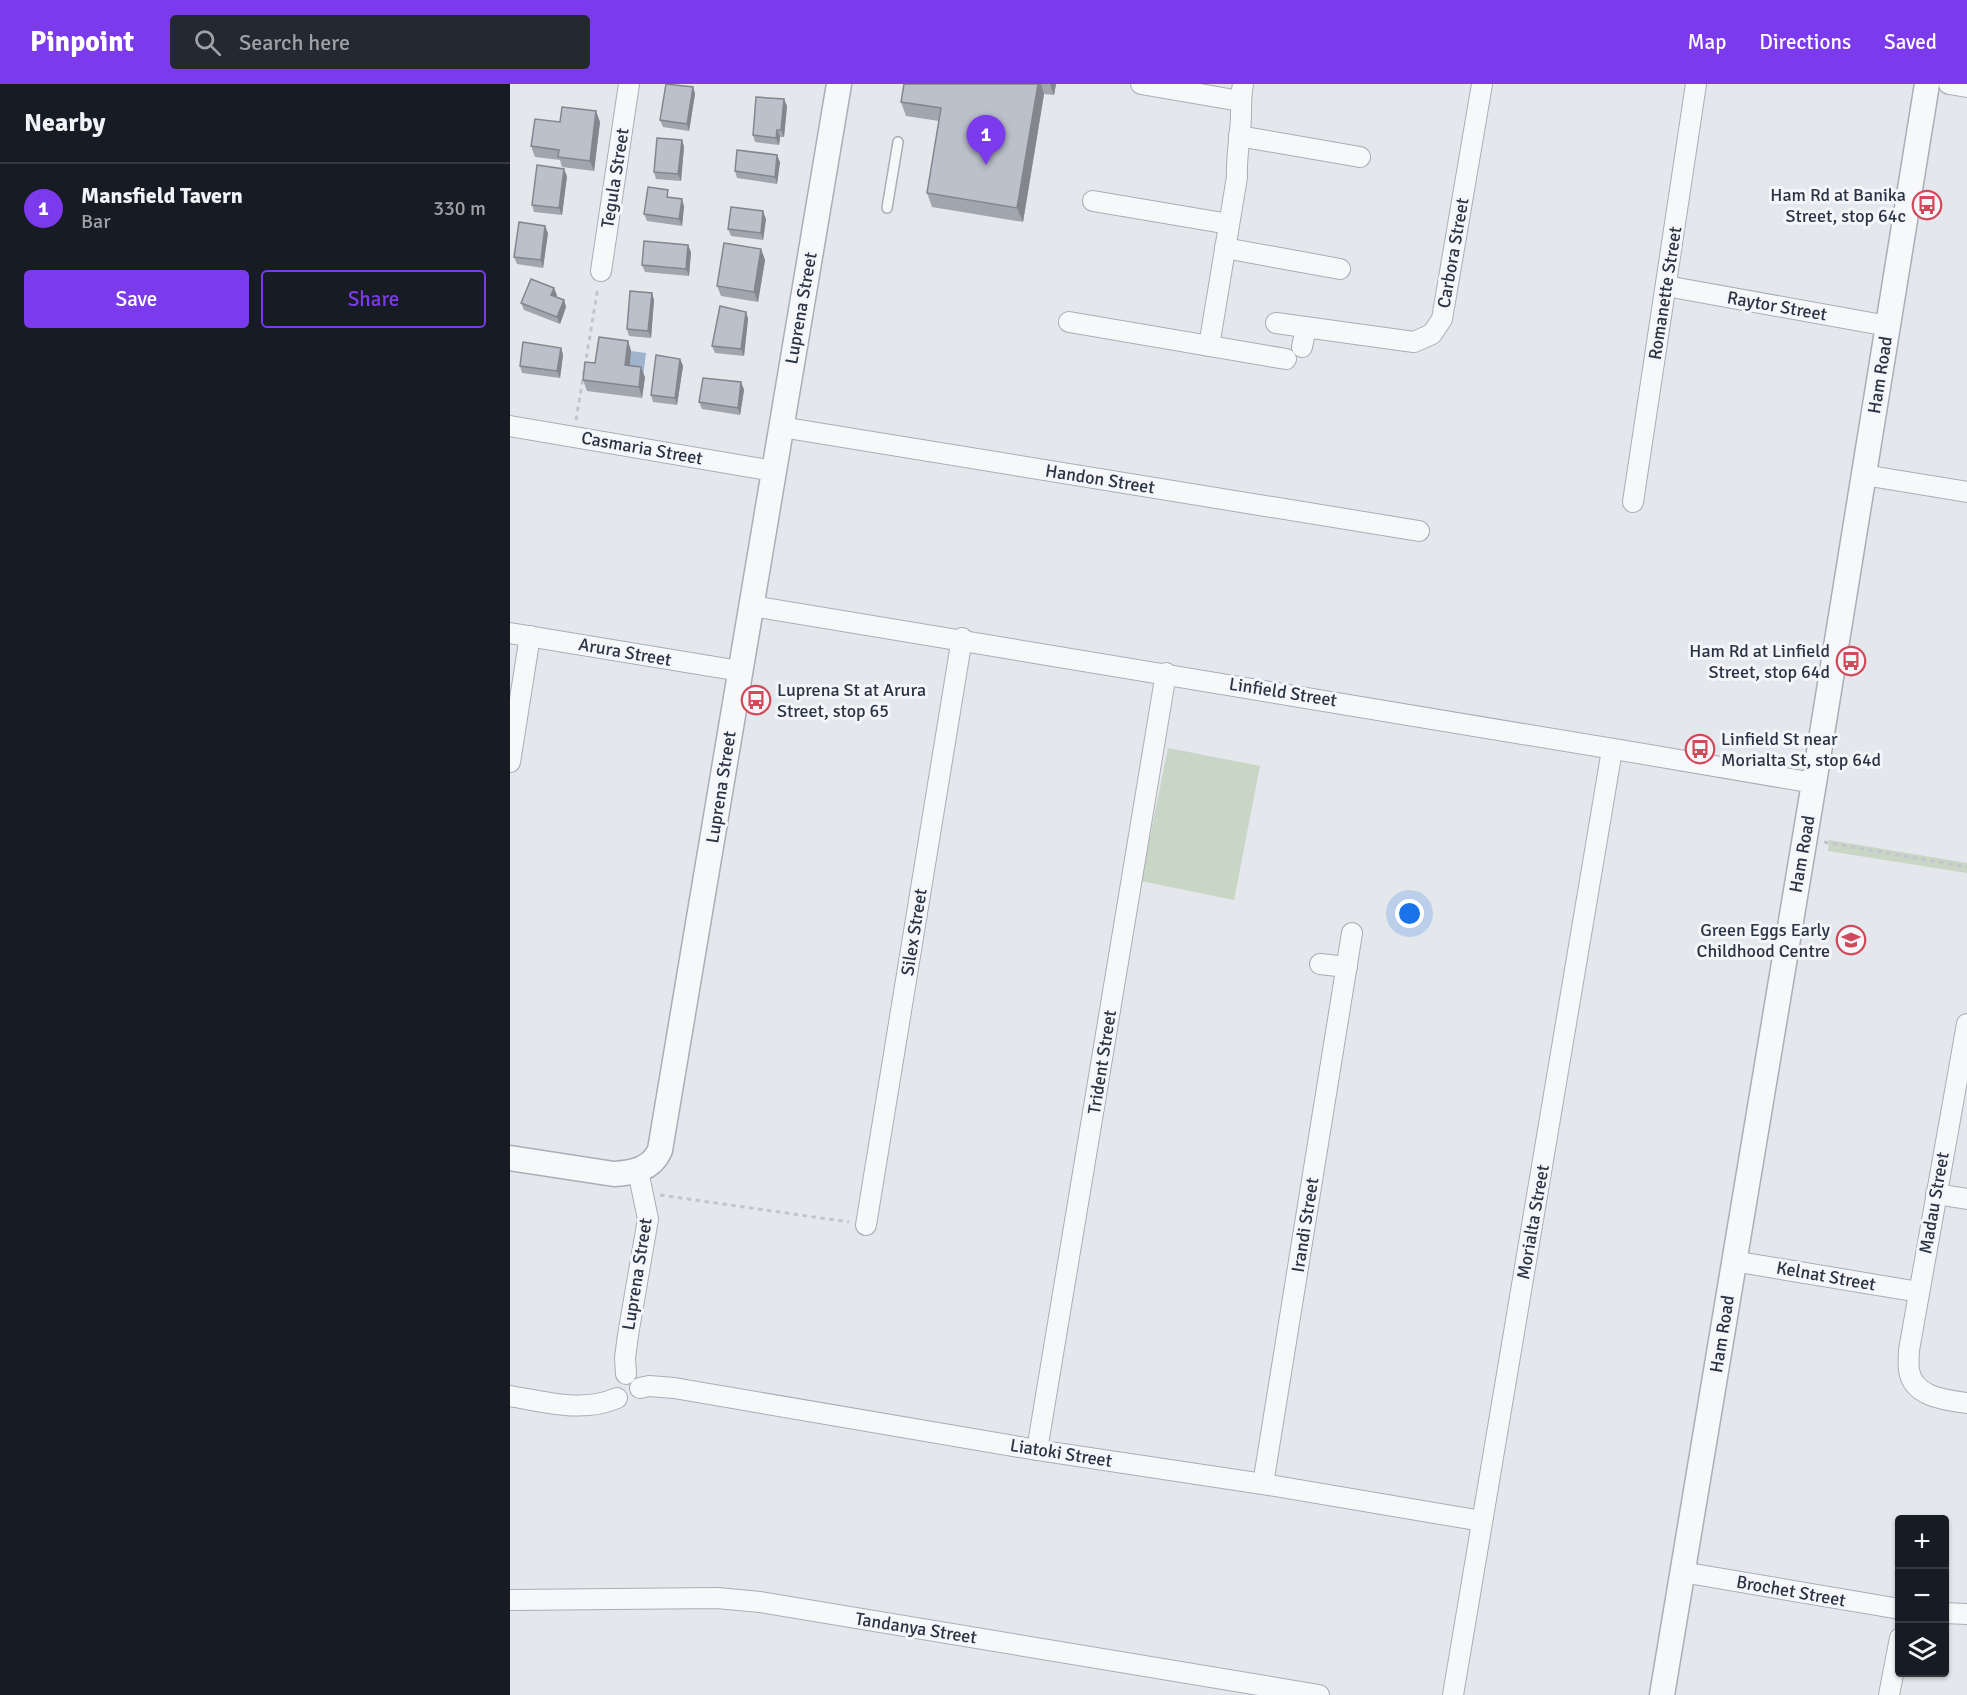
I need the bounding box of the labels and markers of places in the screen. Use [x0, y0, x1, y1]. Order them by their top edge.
pin: 1 [966, 116, 1006, 165]
place label: Ham Rd at Banika Street, stop 64c [1770, 184, 1906, 227]
bus stop icon: Ham Rd at Banika Street, stop 64c [1911, 189, 1943, 221]
place label: Ham Rd at Linfield Street, stop 64d [1689, 640, 1830, 683]
bus stop icon: Ham Rd at Linfield Street, stop 64d [1835, 645, 1867, 677]
place label: Luprena St at Arura Street, stop 65 [777, 679, 926, 722]
bus stop icon: Luprena St at Arura Street, stop 65 [740, 684, 772, 716]
place label: Linfield St near Morialta St, stop 64d [1721, 728, 1881, 771]
bus stop icon: Linfield St near Morialta St, stop 64d [1684, 733, 1716, 765]
place label: Green Eggs Early Childhood Centre [1697, 919, 1831, 962]
school or university icon: Green Eggs Early Childhood Centre [1835, 924, 1867, 956]

